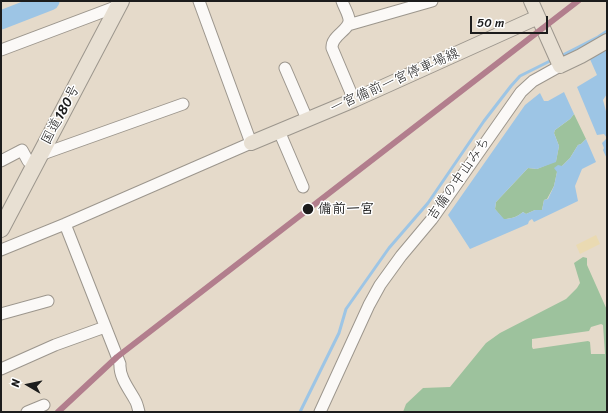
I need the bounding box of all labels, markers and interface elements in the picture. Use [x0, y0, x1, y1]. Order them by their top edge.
scale bar [472, 8, 550, 34]
text: 50 m [477, 12, 504, 34]
street label: 一宮備前一宮停車場線 [328, 45, 462, 117]
street label: 国道180号 [38, 82, 84, 148]
street label: 吉備の中山みち [424, 134, 494, 224]
place label: 備前一宮 [318, 201, 374, 217]
marker: 備前一宮 [301, 202, 315, 216]
north arrow [8, 365, 48, 405]
text: N [6, 378, 26, 388]

